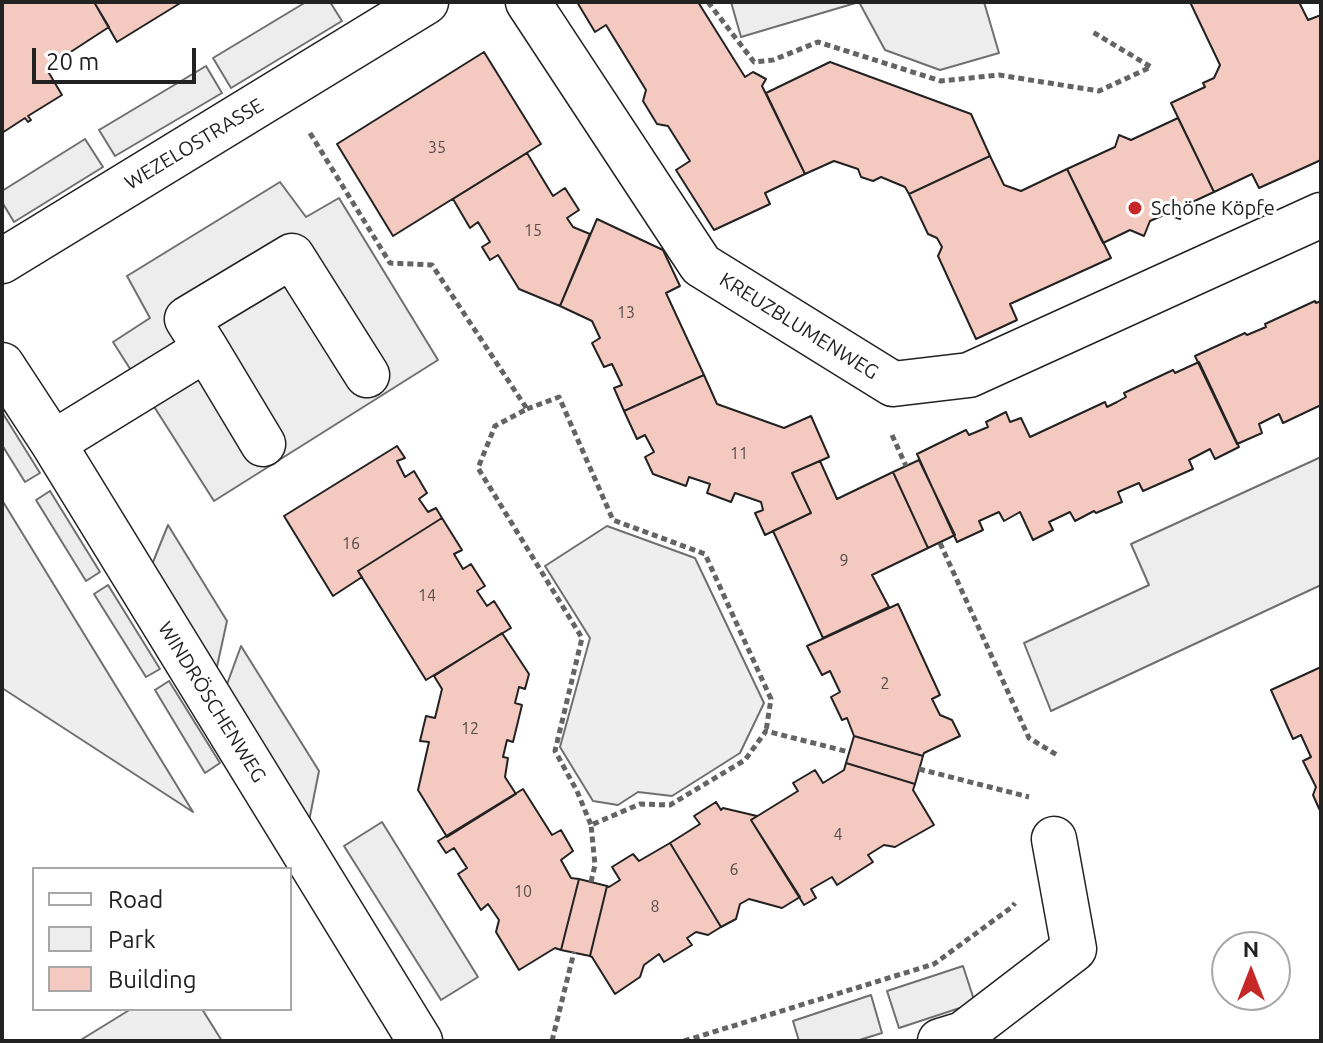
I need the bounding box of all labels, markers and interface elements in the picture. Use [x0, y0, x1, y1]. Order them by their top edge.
scale bar [36, 32, 200, 82]
text: 20 m [46, 48, 99, 75]
street label: WEZELOSTRASSE [120, 93, 268, 195]
house number: 35 [428, 138, 446, 158]
place label: Schöne Köpfe [1151, 196, 1275, 220]
marker: Schöne Köpfe [1126, 199, 1144, 217]
house number: 15 [524, 221, 542, 241]
street label: KREUZBLUMENWEG [715, 267, 883, 385]
house number: 13 [617, 303, 635, 323]
house number: 11 [730, 444, 748, 464]
house number: 16 [342, 534, 360, 554]
house number: 9 [839, 551, 849, 571]
house number: 14 [418, 586, 436, 606]
street label: WINDRÖSCHENWEG [153, 617, 271, 787]
house number: 2 [880, 674, 890, 694]
house number: 12 [461, 719, 479, 739]
house number: 4 [833, 825, 843, 845]
house number: 6 [729, 860, 739, 880]
legend [32, 867, 292, 1011]
house number: 10 [514, 882, 532, 902]
text: Road [108, 886, 163, 913]
house number: 8 [650, 897, 660, 917]
text: Park [108, 926, 156, 953]
north arrow [1211, 931, 1291, 1011]
text: N [1243, 936, 1259, 961]
text: Building [108, 966, 196, 993]

